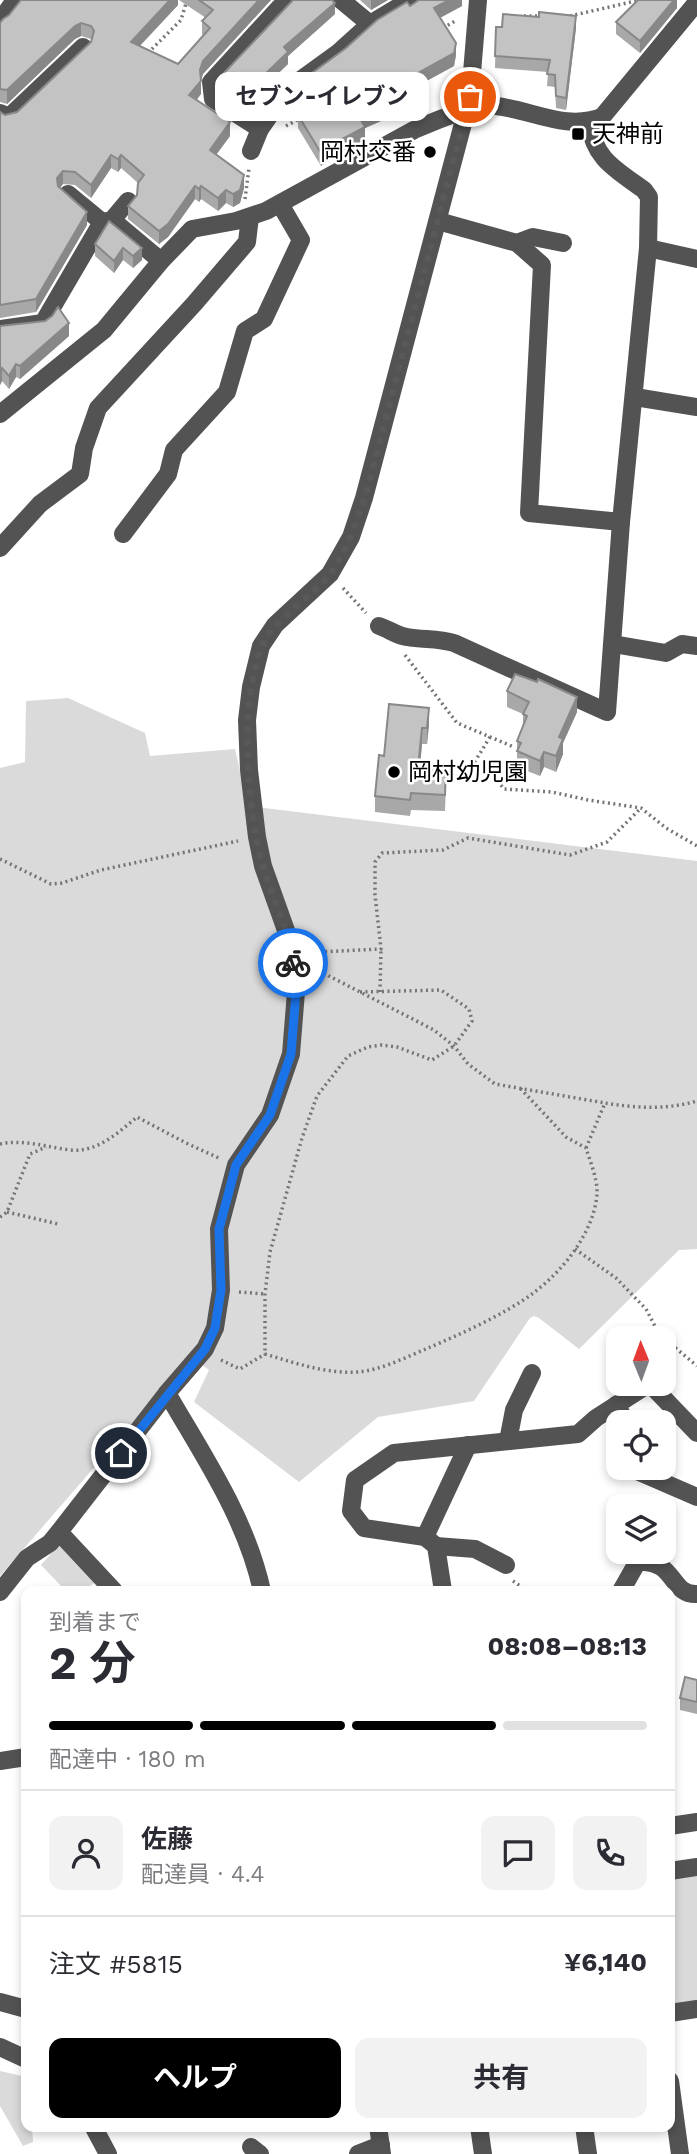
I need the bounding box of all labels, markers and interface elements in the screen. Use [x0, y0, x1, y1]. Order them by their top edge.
pin [440, 67, 500, 127]
callout: セブン-イレブン [214, 72, 428, 122]
icon: bag [451, 78, 489, 116]
text: セブン-イレブン [235, 83, 409, 110]
place label: 天神前 [592, 120, 664, 148]
marker: 天神前 [570, 126, 586, 142]
place label: 岡村交番 [320, 138, 416, 166]
marker: 岡村交番 [422, 144, 438, 160]
place label: 岡村幼児園 [408, 758, 528, 786]
marker: 岡村幼児園 [386, 764, 402, 780]
courier [258, 928, 328, 998]
icon: bike [274, 944, 312, 982]
north arrow [606, 1326, 676, 1396]
map controls [606, 1326, 676, 1564]
button: locate [606, 1410, 676, 1480]
pin [91, 1423, 151, 1483]
icon: home [102, 1434, 140, 1472]
button: layers [606, 1494, 676, 1564]
text: 到着まで [49, 1609, 141, 1636]
text: 08:08–08:13 [488, 1631, 647, 1661]
text: 2 分 [49, 1636, 136, 1690]
text: 配達中 · 180 m [49, 1746, 206, 1773]
button: person [49, 1816, 123, 1890]
button: chat [481, 1816, 555, 1890]
button: phone [573, 1816, 647, 1890]
text: 佐藤 [141, 1824, 193, 1854]
text: 配達員 · 4.4 [141, 1861, 265, 1888]
text: ¥6,140 [564, 1947, 647, 1977]
text: 注文 #5815 [49, 1949, 183, 1979]
button: ヘルプ [49, 2038, 341, 2118]
button: 共有 [355, 2038, 647, 2118]

